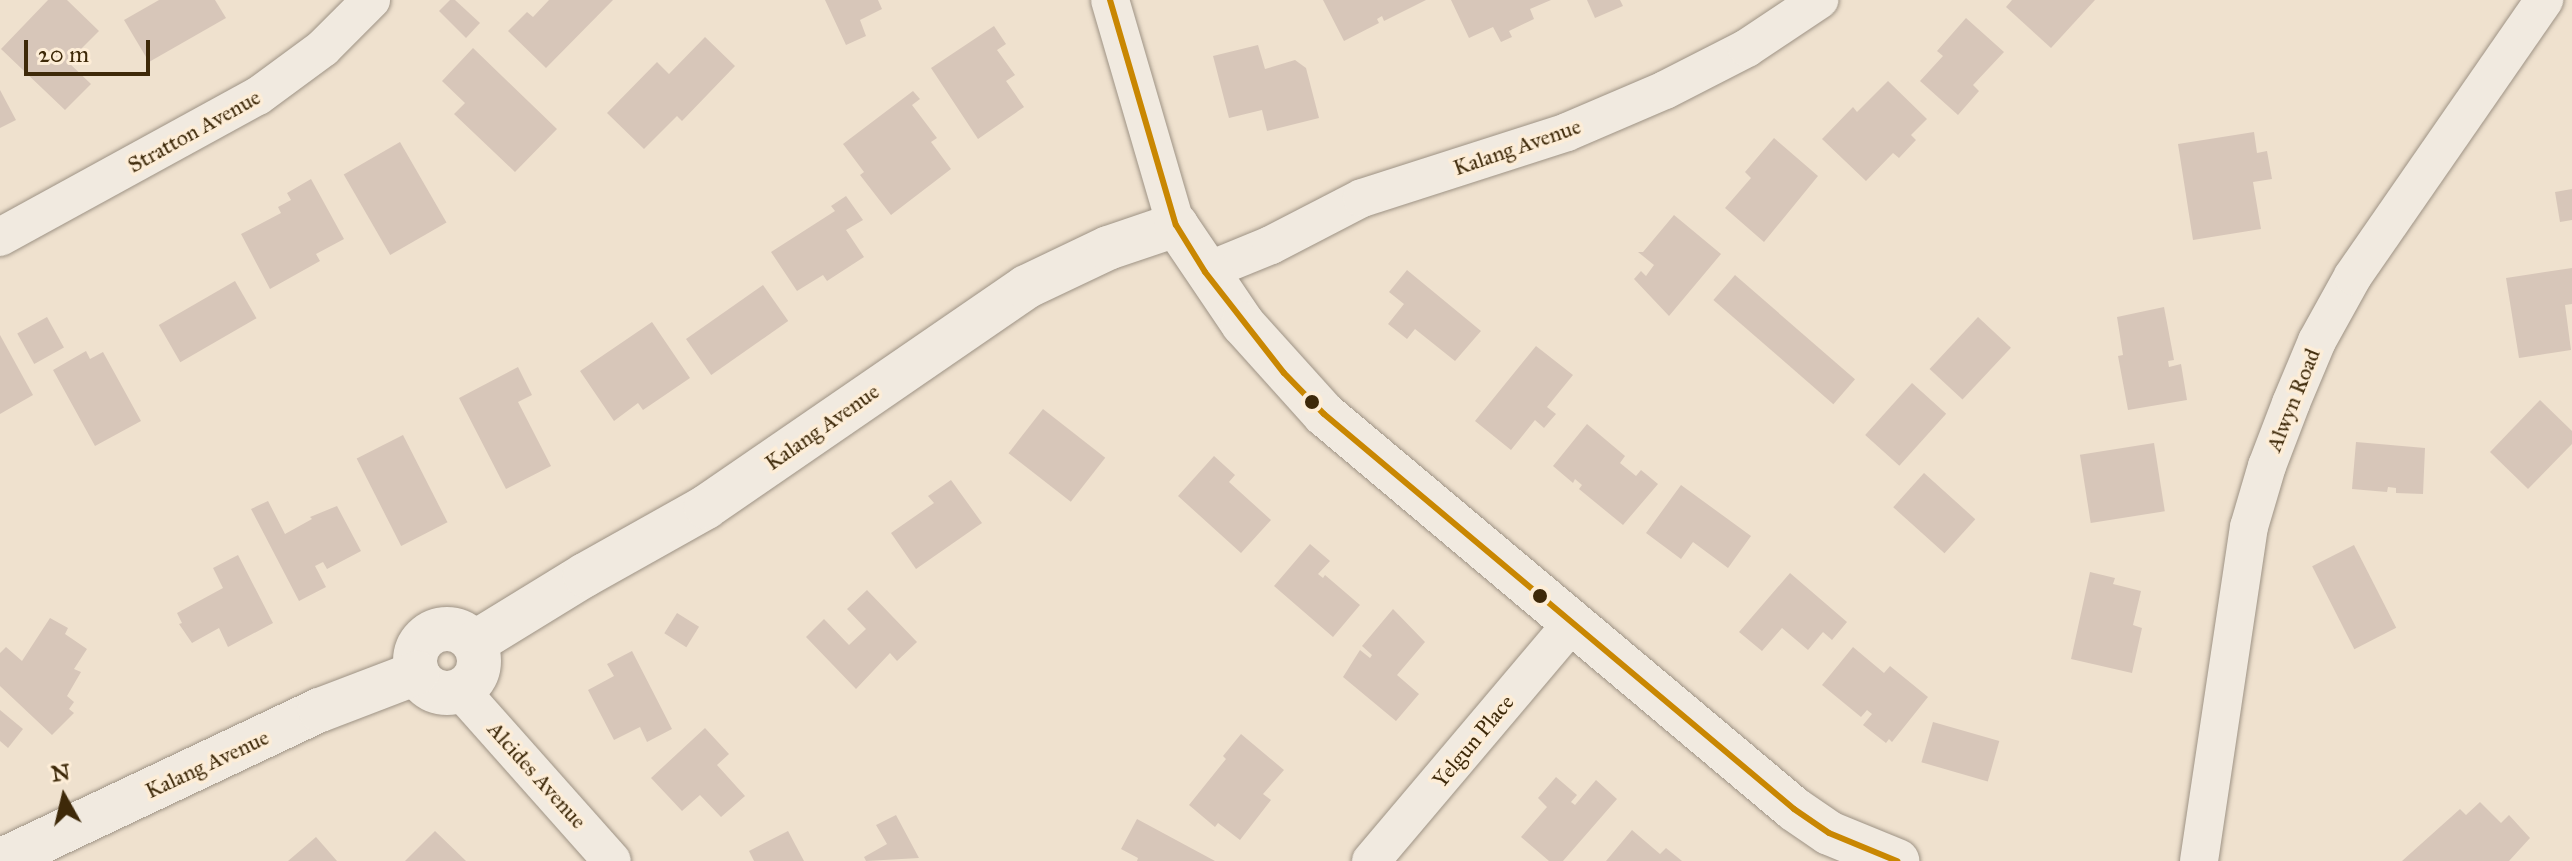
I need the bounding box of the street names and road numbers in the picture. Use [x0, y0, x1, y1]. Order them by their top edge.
street label: Stratton Avenue [123, 84, 265, 178]
street label: Kalang Avenue [1450, 113, 1584, 181]
street label: Alwyn Road [2260, 345, 2326, 455]
street label: Kalang Avenue [760, 378, 884, 476]
street label: Yelgun Place [1427, 689, 1519, 793]
street label: Alcides Avenue [482, 716, 592, 834]
street label: Kalang Avenue [141, 724, 273, 804]

